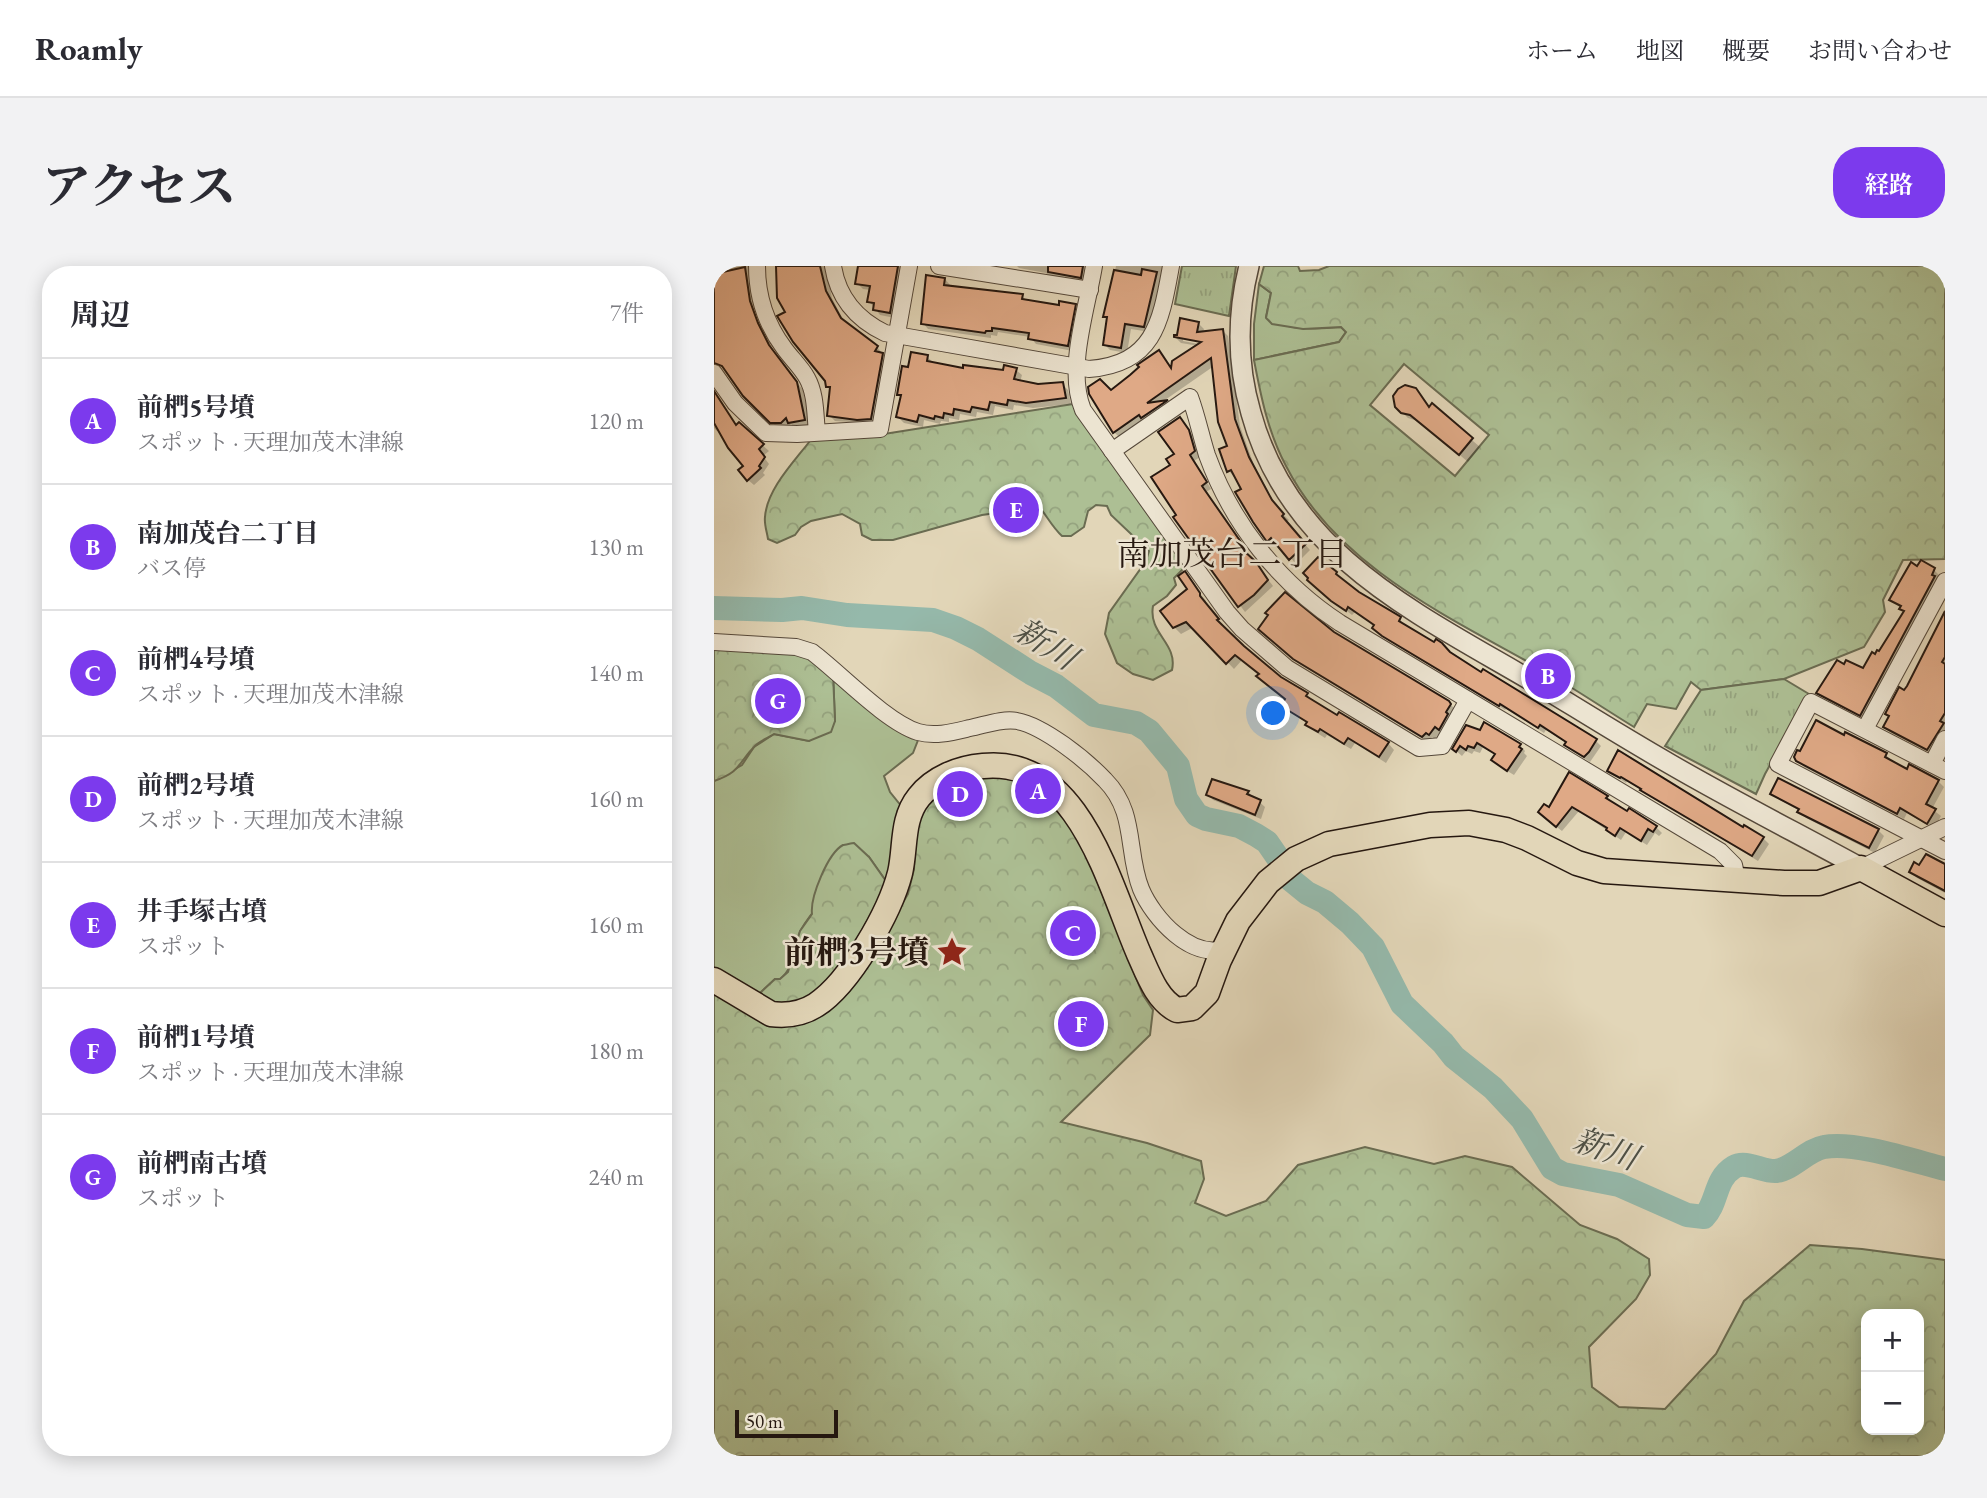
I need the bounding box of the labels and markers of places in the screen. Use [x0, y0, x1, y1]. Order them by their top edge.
pin: E [993, 484, 1039, 536]
pin: B [1525, 650, 1571, 702]
pin: G [755, 675, 801, 727]
pin: A [1015, 765, 1061, 817]
pin: D [937, 768, 983, 820]
pin: C [1050, 907, 1096, 959]
place label: 前椚3号墳 [784, 931, 929, 973]
place icon: 前椚3号墳 [935, 935, 969, 969]
pin: F [1058, 998, 1104, 1050]

